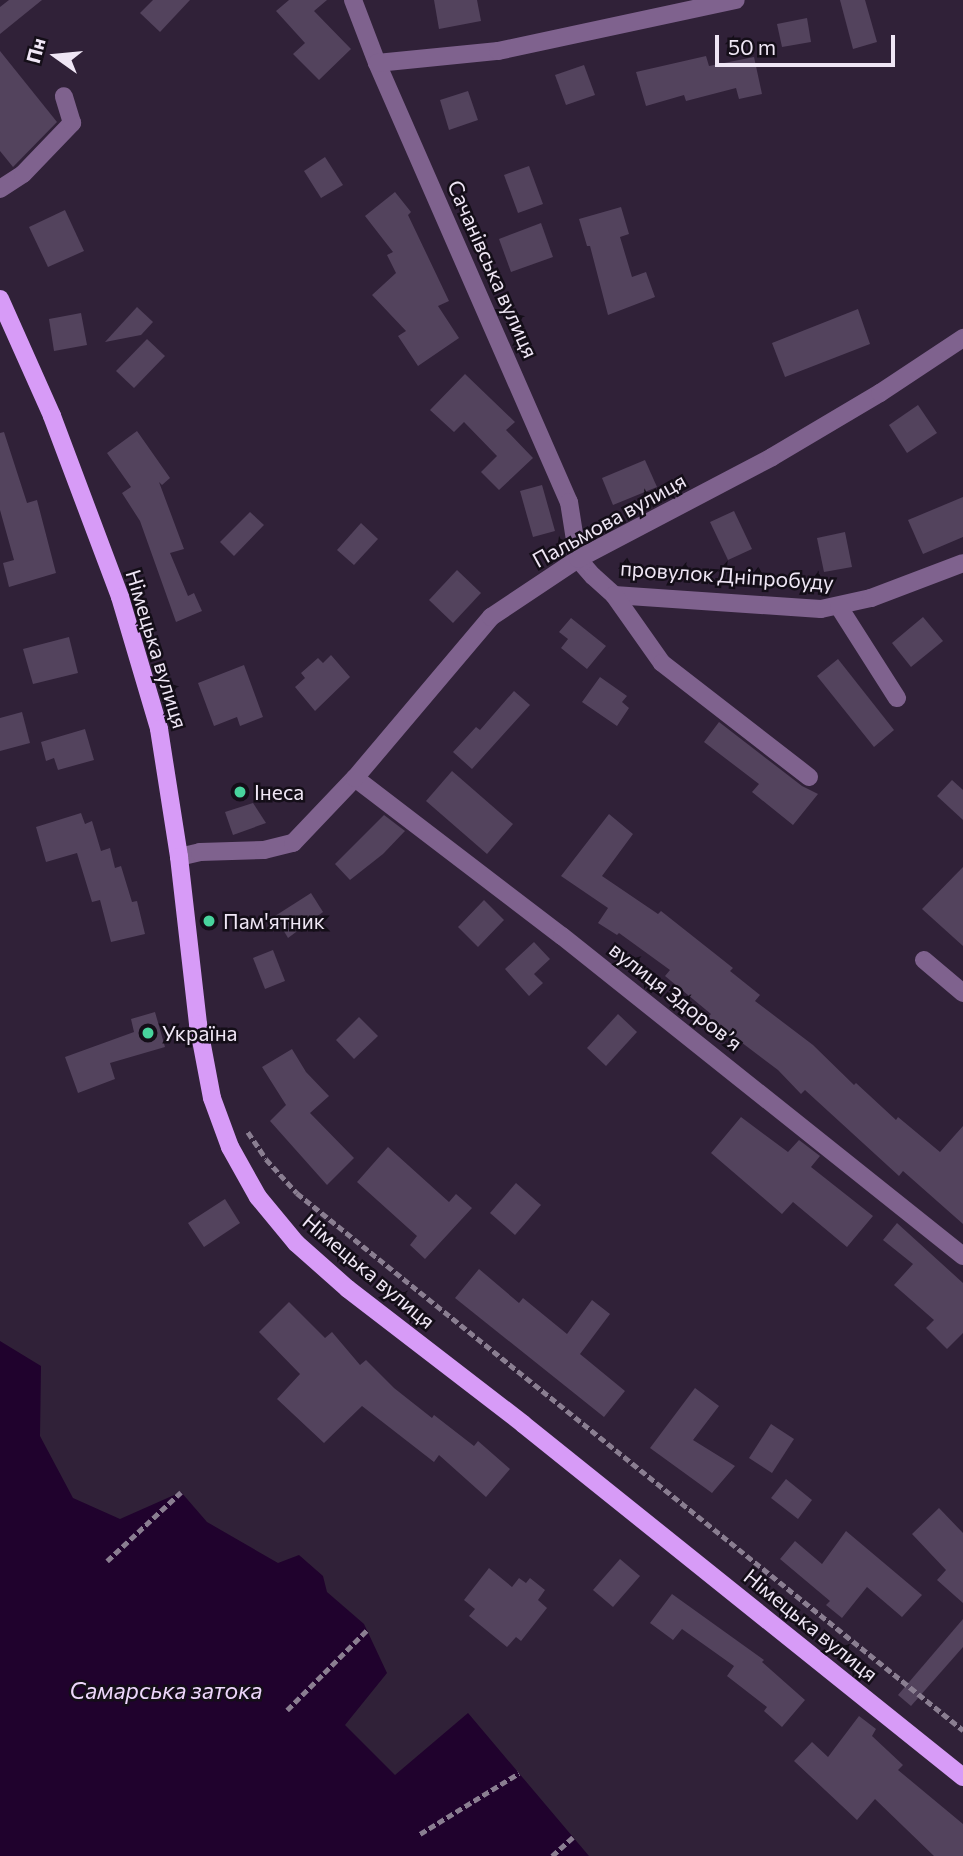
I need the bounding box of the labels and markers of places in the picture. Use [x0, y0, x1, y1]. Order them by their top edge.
place label: Інеса [254, 779, 304, 805]
marker: Інеса [232, 784, 248, 800]
place label: Пам'ятник [223, 908, 325, 934]
marker: Пам'ятник [201, 913, 217, 929]
place label: Україна [162, 1020, 238, 1046]
marker: Україна [140, 1025, 156, 1041]

